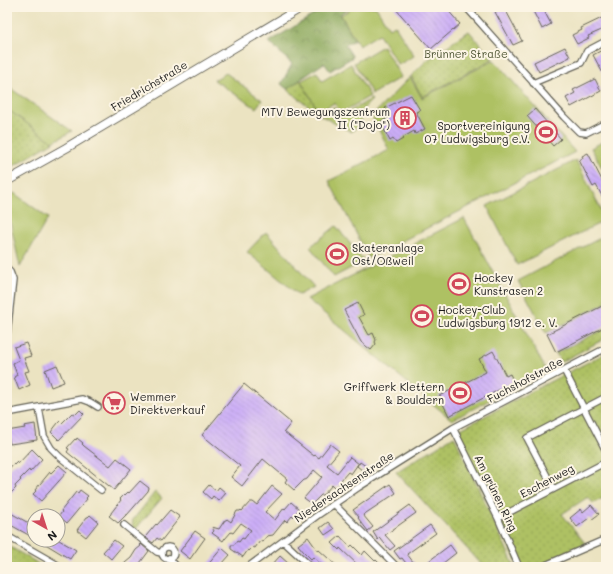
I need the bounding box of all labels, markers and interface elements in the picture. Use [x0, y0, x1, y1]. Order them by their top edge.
park label: Brünner Straße [424, 46, 508, 61]
street label: Friedrichstraße [108, 57, 190, 114]
place label: MTV Bewegungszentrum II ("Dojo") [261, 104, 390, 132]
building icon: MTV Bewegungszentrum II ("Dojo") [392, 105, 418, 131]
place label: Sportvereinigung 07 Ludwigsburg e.V. [425, 118, 530, 146]
sports icon: Sportvereinigung 07 Ludwigsburg e.V. [533, 119, 559, 145]
place label: Skateranlage Ost/Oßweil [352, 240, 424, 268]
sports icon: Skateranlage Ost/Oßweil [324, 241, 350, 267]
place label: Hockey Kunstrasen 2 [474, 270, 543, 298]
sports icon: Hockey Kunstrasen 2 [446, 271, 472, 297]
place label: Hockey-Club Ludwigsburg 1912 e. V. [438, 302, 558, 330]
sports icon: Hockey-Club Ludwigsburg 1912 e. V. [409, 303, 435, 329]
street label: Fuchshofstraße [484, 353, 565, 406]
place label: Griffwerk Klettern & Bouldern [344, 379, 444, 407]
sports icon: Griffwerk Klettern & Bouldern [447, 380, 473, 406]
place label: Wemmer Direktverkauf [130, 389, 206, 417]
supermarket icon: Wemmer Direktverkauf [101, 390, 127, 416]
street label: Niedersachsenstraße [291, 448, 397, 526]
street label: Am grünen Ring [471, 452, 521, 533]
street label: Eschenweg [517, 460, 576, 501]
north arrow [26, 508, 66, 548]
text: N [45, 528, 61, 545]

